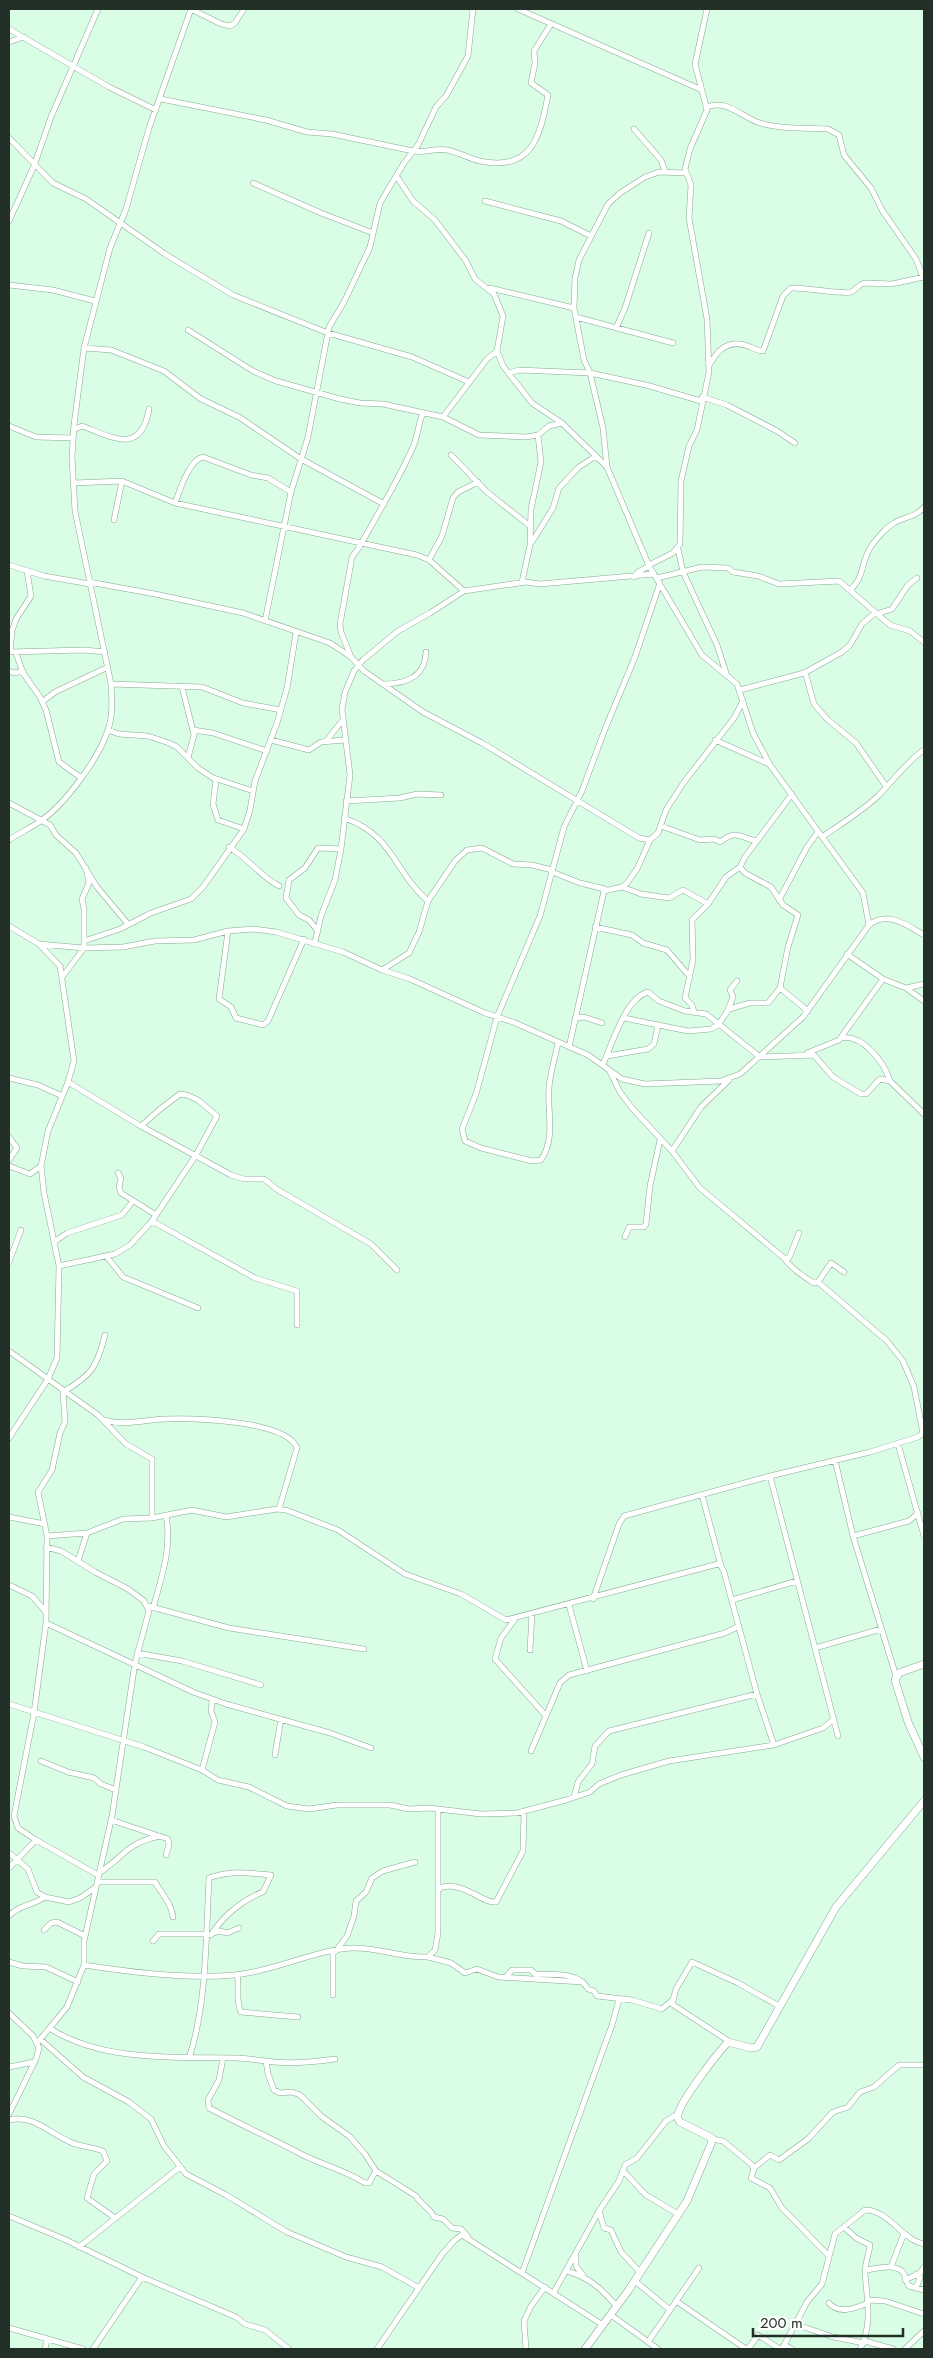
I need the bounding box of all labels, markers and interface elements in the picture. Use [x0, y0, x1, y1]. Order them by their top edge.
scale bar [753, 2306, 903, 2338]
text: 200 m [760, 2312, 803, 2334]

